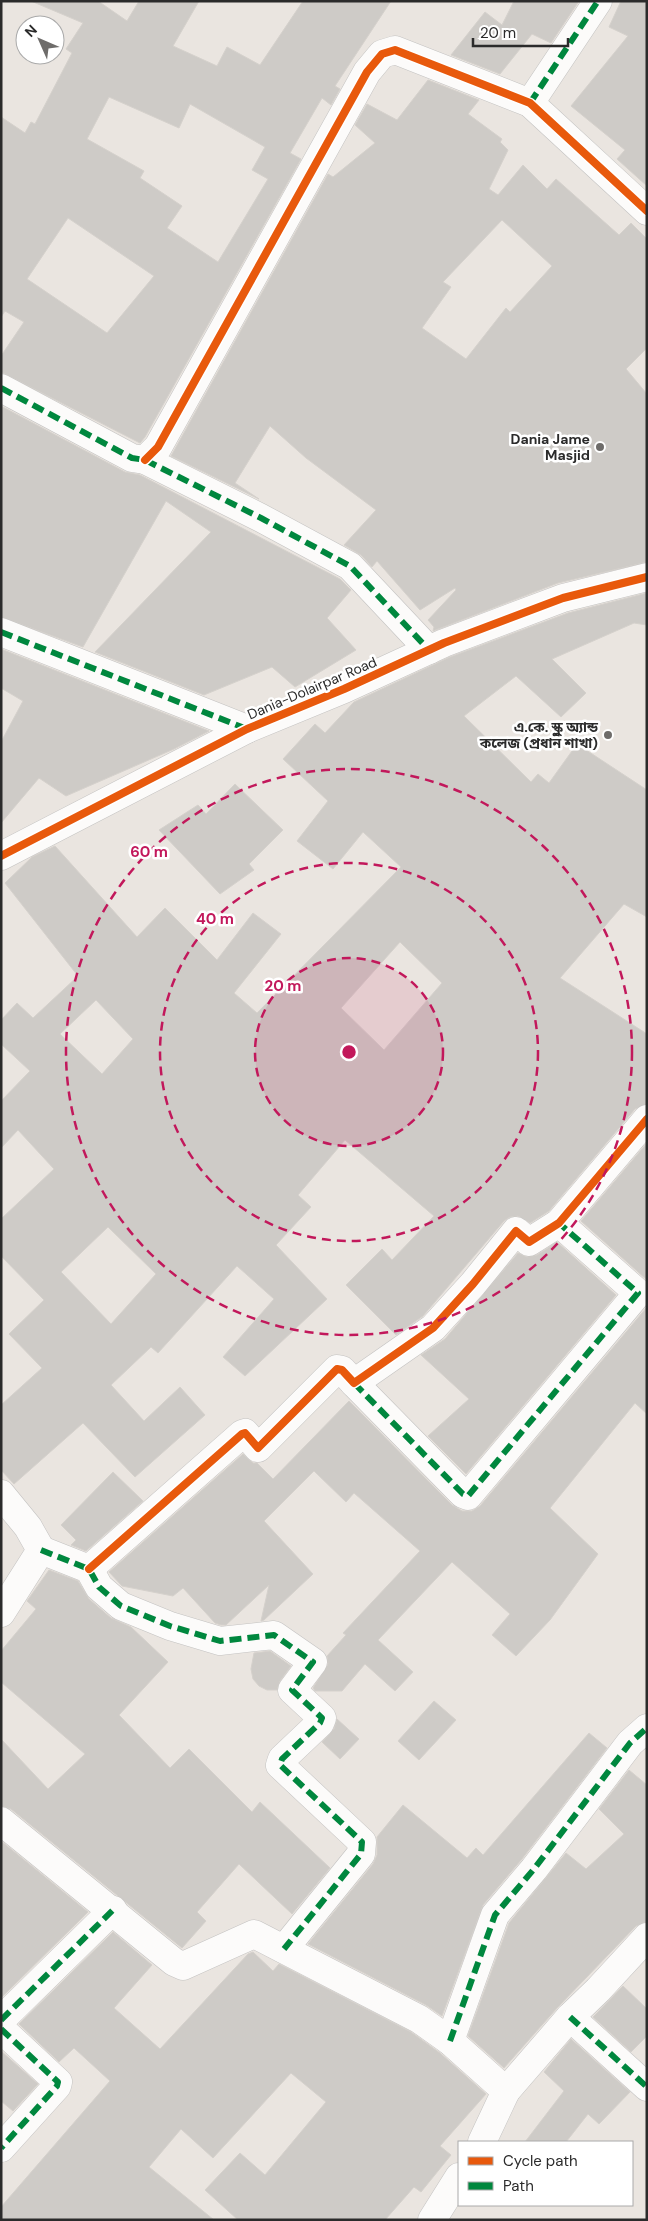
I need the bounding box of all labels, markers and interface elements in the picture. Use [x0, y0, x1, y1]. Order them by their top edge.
north arrow [15, 15, 65, 65]
scale bar [473, 15, 568, 47]
text: N [21, 21, 41, 41]
text: 20 m [480, 23, 516, 43]
place label: Dania Jame Masjid [511, 430, 590, 464]
marker: Dania Jame Masjid [594, 441, 606, 453]
street label: Dania-Dolairpar Road [245, 653, 379, 723]
place label: এ.কে. স্কুল অ্যান্ড কলেজ (প্রধান শাখা) [479, 718, 599, 752]
marker: এ.কে. স্কুল অ্যান্ড কলেজ (প্রধান শাখা) [602, 729, 614, 741]
text: 60 m [130, 842, 168, 862]
text: 40 m [196, 909, 234, 929]
text: 20 m [265, 976, 301, 996]
centre of rings [340, 1043, 358, 1061]
legend [458, 2141, 633, 2206]
text: Cycle path [503, 2151, 578, 2171]
text: Path [503, 2176, 534, 2196]

